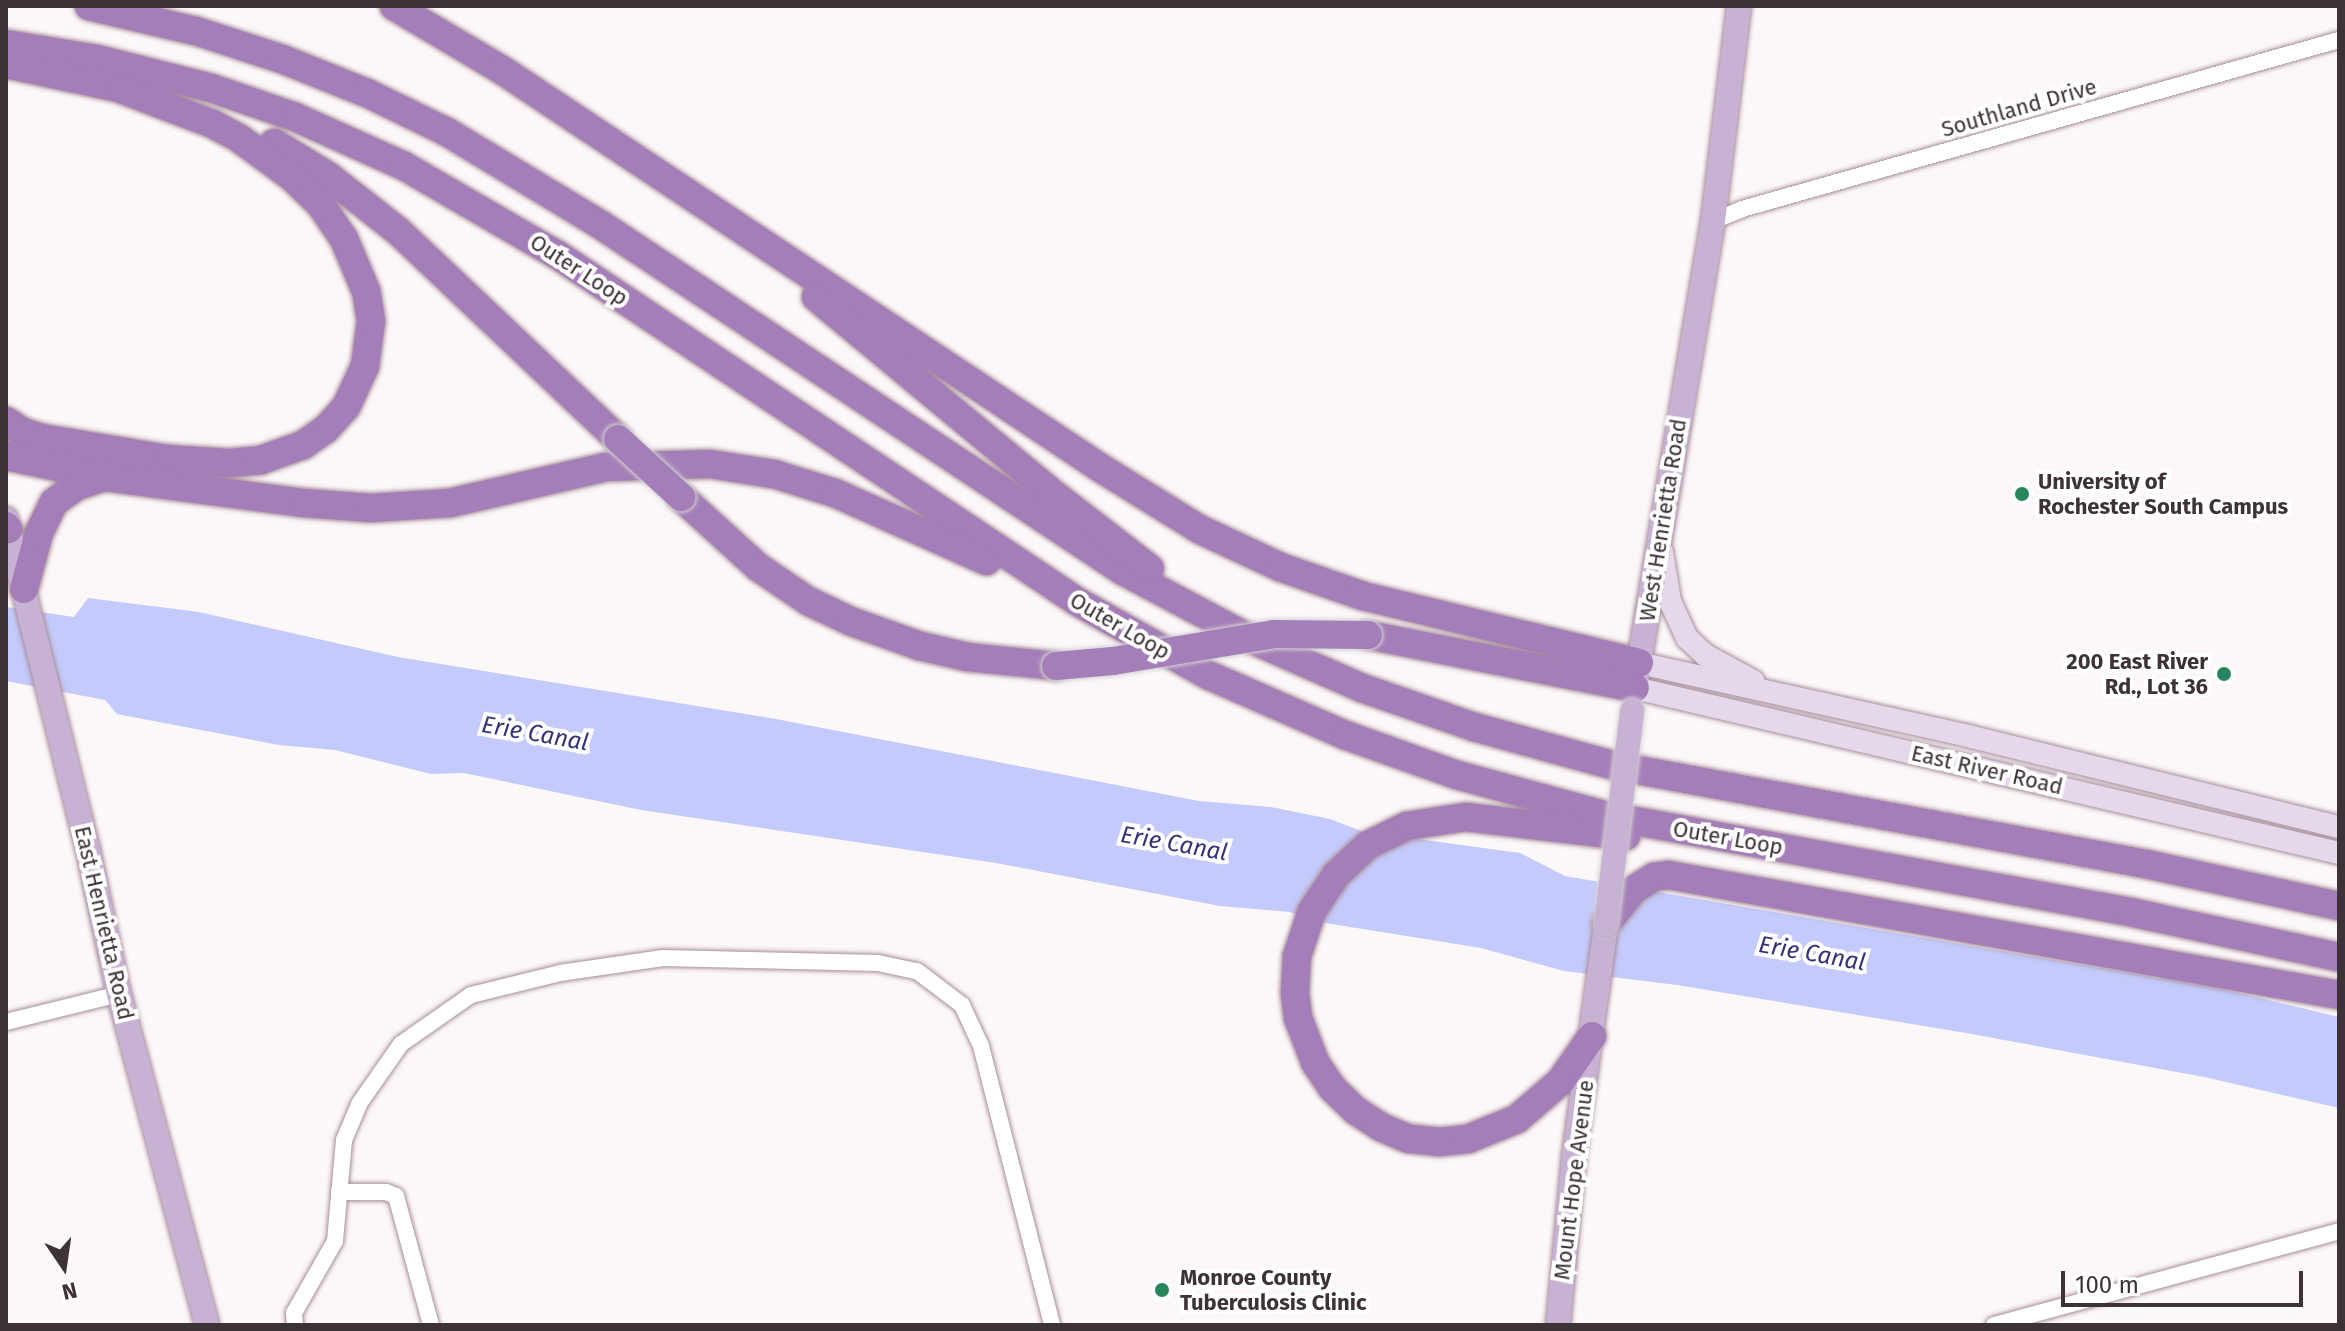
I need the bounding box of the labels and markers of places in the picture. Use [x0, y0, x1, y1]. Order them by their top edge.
place label: University of Rochester South Campus [2038, 468, 2288, 520]
marker: University of Rochester South Campus [2013, 485, 2031, 503]
place label: 200 East River Rd., Lot 36 [2066, 648, 2208, 700]
marker: 200 East River Rd., Lot 36 [2215, 665, 2233, 683]
place label: Monroe County Tuberculosis Clinic [1180, 1264, 1366, 1316]
marker: Monroe County Tuberculosis Clinic [1151, 1279, 1173, 1301]

